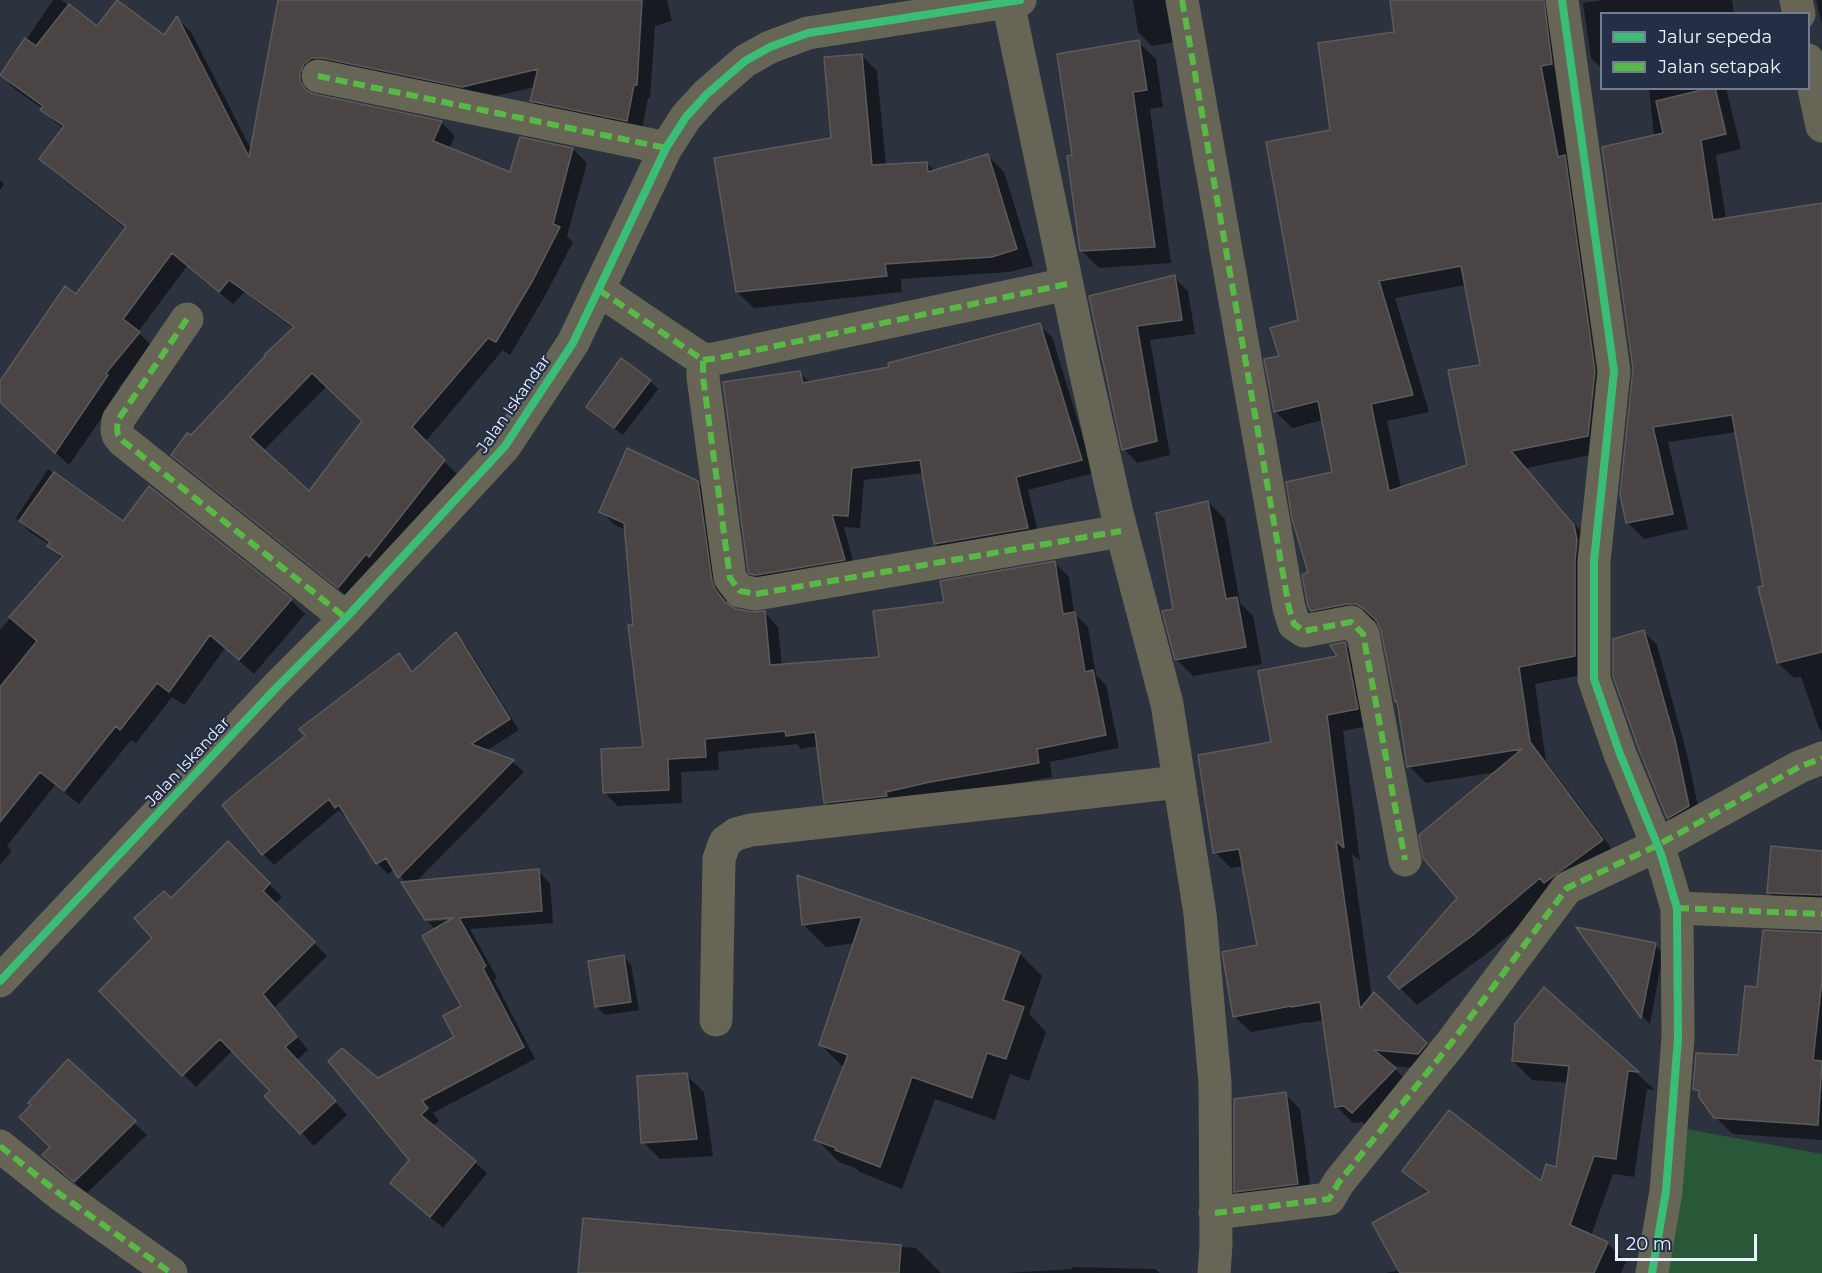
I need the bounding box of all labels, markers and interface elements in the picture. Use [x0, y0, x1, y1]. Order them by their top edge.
legend [1600, 12, 1810, 90]
text: Jalur sepeda [1658, 26, 1772, 48]
text: Jalan setapak [1658, 56, 1781, 78]
street label: Jalan Iskandar [473, 351, 555, 457]
street label: Jalan Iskandar [142, 713, 234, 811]
scale bar [1618, 1222, 1760, 1260]
text: 20 m [1626, 1233, 1672, 1255]

